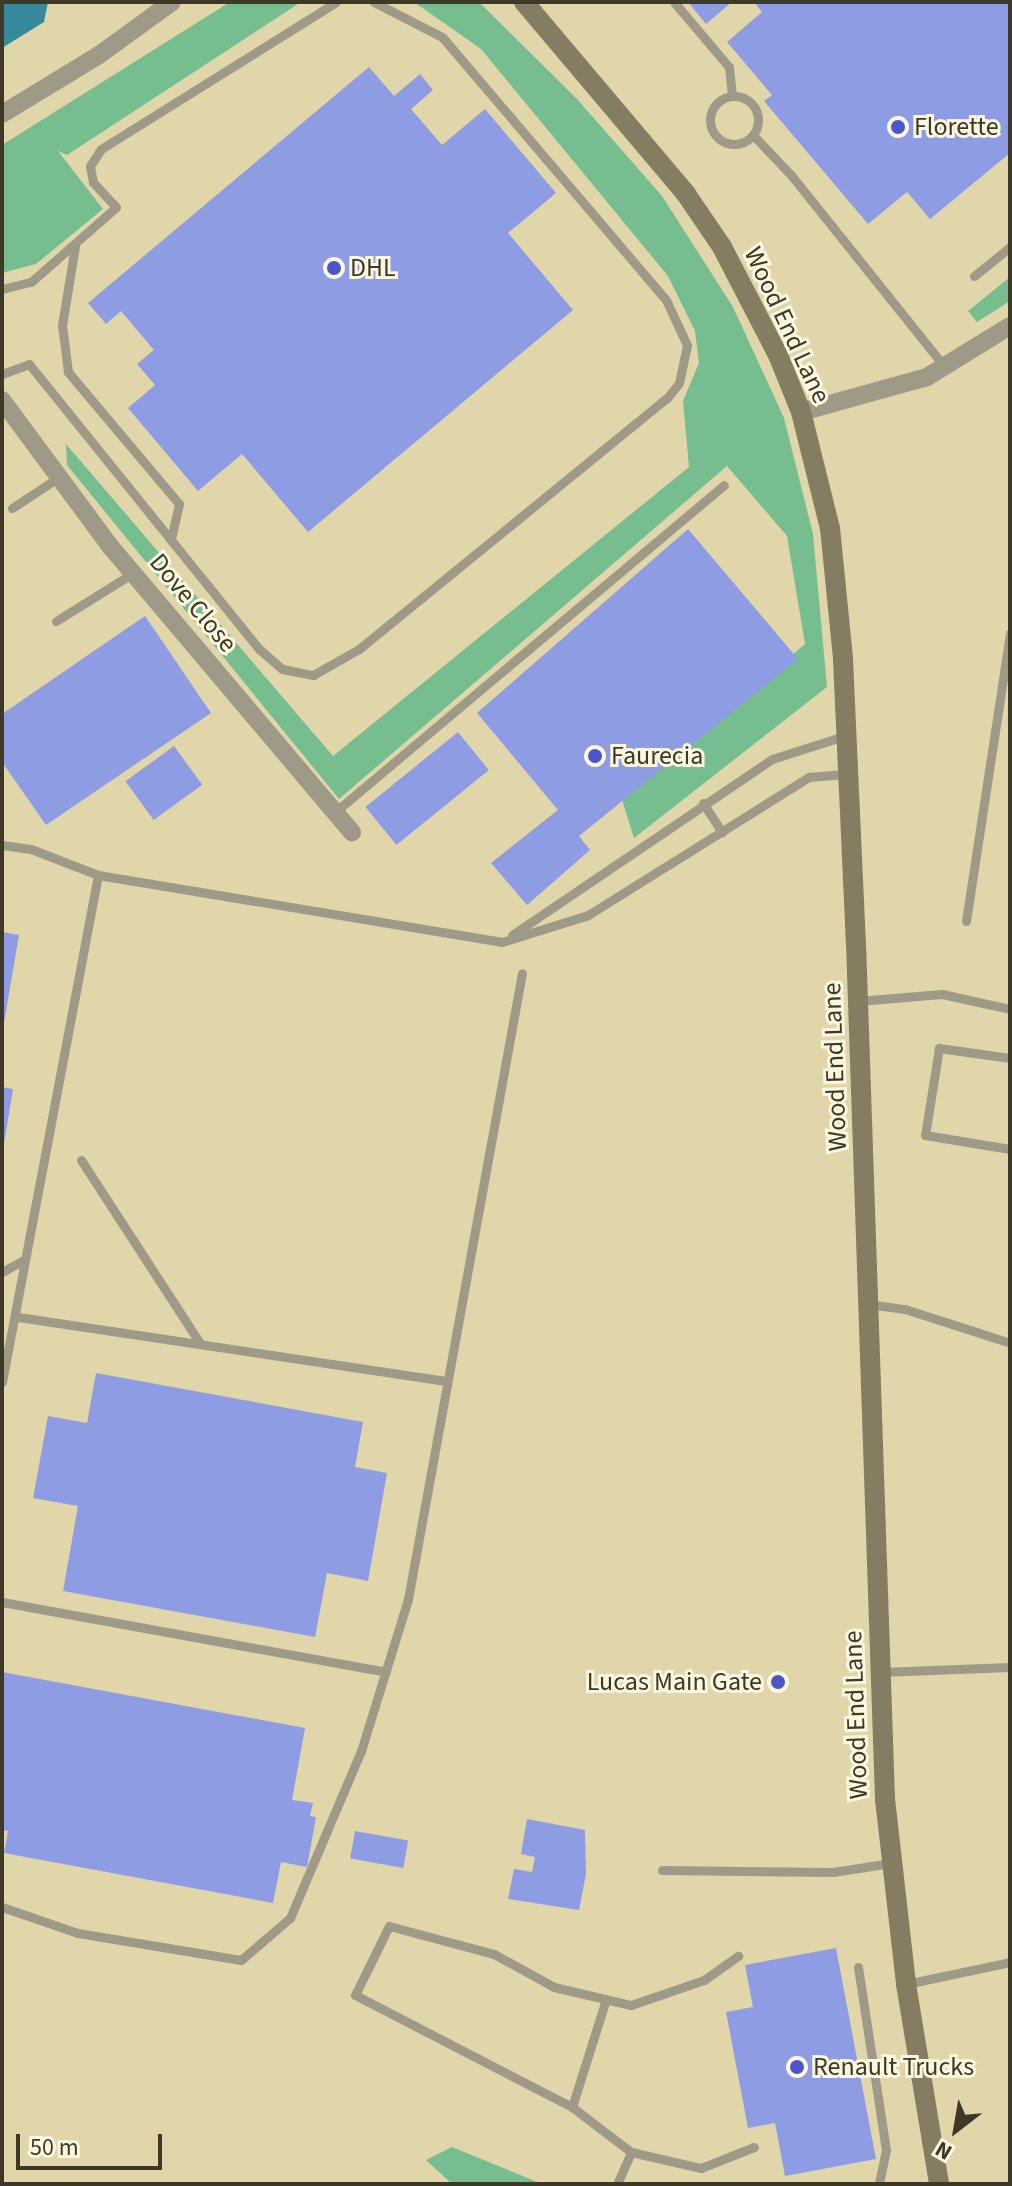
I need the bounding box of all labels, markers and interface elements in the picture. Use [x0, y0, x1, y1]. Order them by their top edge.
place label: Florette [914, 111, 999, 143]
marker: Florette [889, 118, 907, 136]
street label: Wood End Lane [737, 242, 837, 408]
place label: DHL [350, 252, 396, 284]
marker: DHL [325, 259, 343, 277]
street label: Dove Close [143, 547, 243, 659]
place label: Faurecia [611, 740, 703, 772]
marker: Faurecia [586, 747, 604, 765]
street label: Wood End Lane [816, 982, 854, 1152]
street label: Wood End Lane [837, 1630, 875, 1800]
place label: Lucas Main Gate [587, 1666, 762, 1698]
marker: Lucas Main Gate [769, 1673, 787, 1691]
place label: Renault Trucks [813, 2051, 974, 2083]
marker: Renault Trucks [788, 2058, 806, 2076]
north arrow [916, 2090, 996, 2170]
scale bar [20, 2118, 166, 2168]
text: 50 m [30, 2130, 79, 2165]
text: N [929, 2133, 958, 2168]

